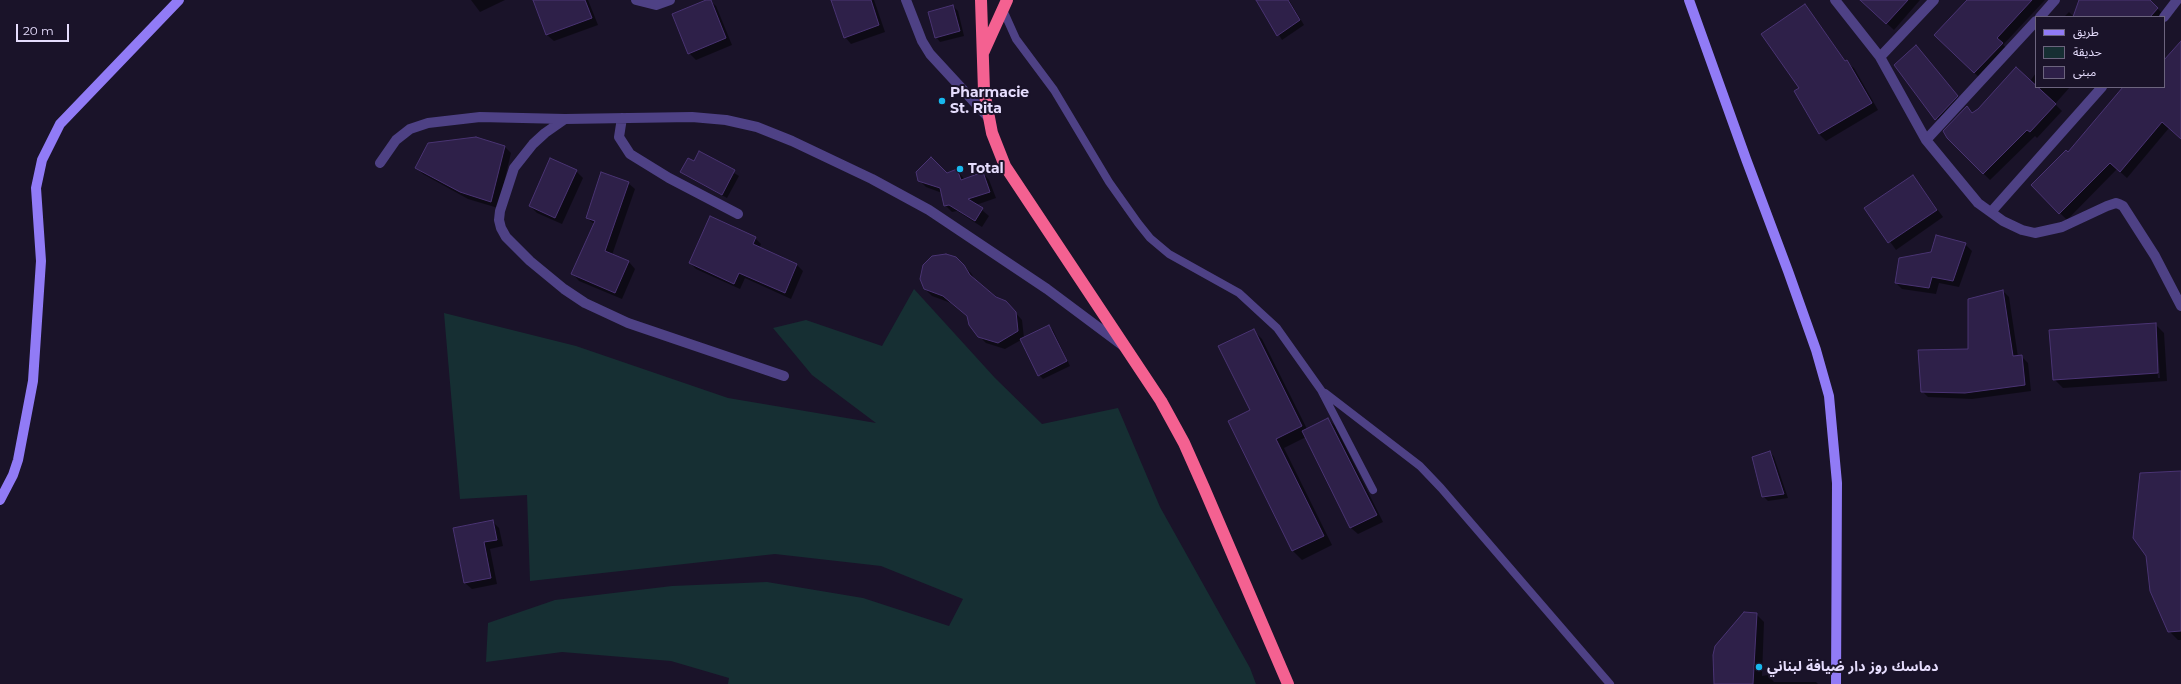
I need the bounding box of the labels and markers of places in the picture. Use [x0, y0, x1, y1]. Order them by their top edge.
place label: Pharmacie St. Rita [950, 85, 1029, 118]
marker: Pharmacie St. Rita [937, 96, 947, 106]
place label: Total [968, 161, 1004, 177]
marker: Total [955, 164, 965, 174]
place label: دماسك روز دار ضيافة لبناني [1767, 659, 1938, 675]
marker: دماسك روز دار ضيافة لبناني [1754, 662, 1764, 672]

